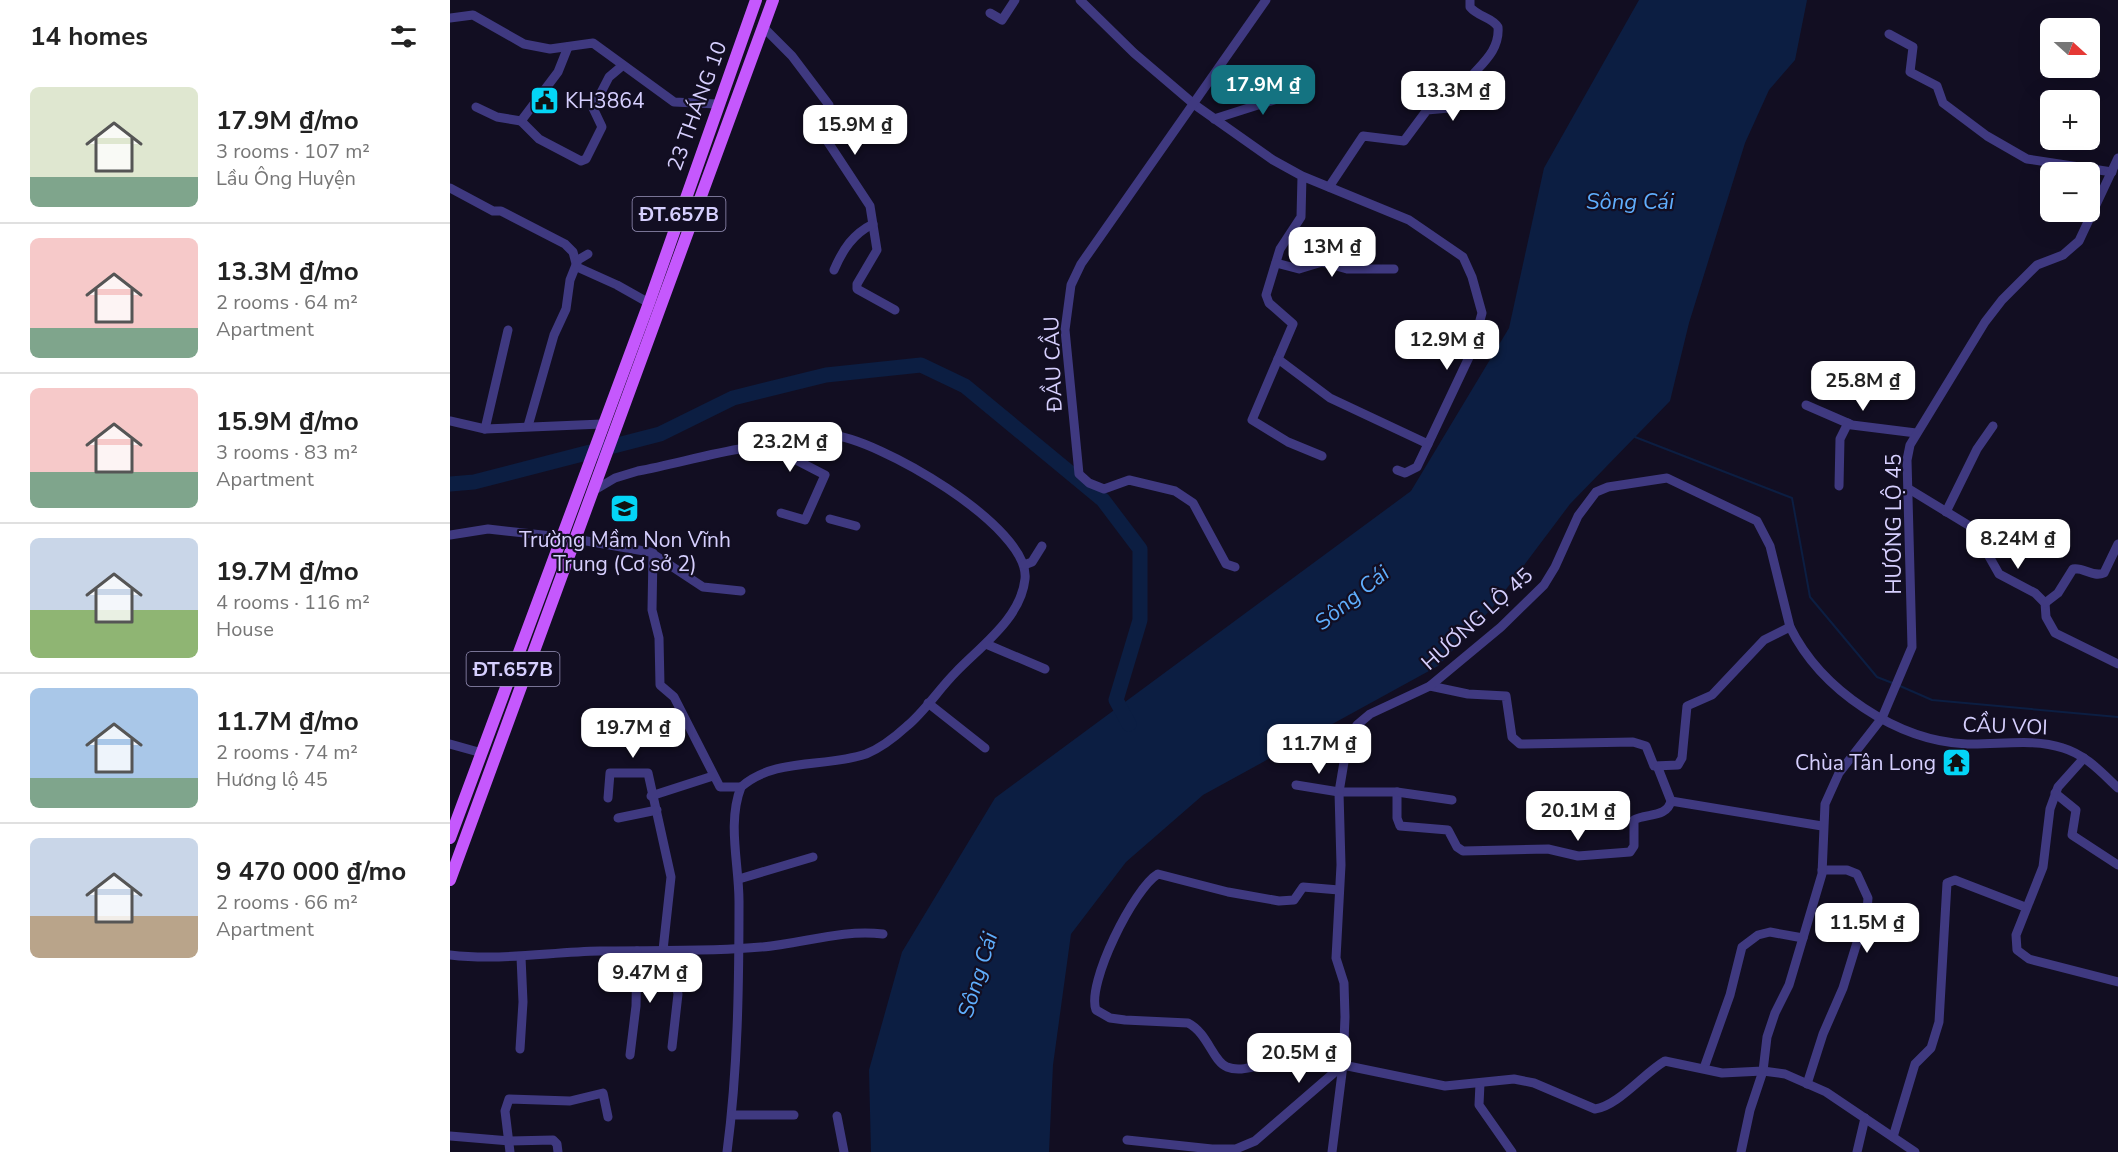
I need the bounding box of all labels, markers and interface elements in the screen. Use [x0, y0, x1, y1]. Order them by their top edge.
north arrow [2040, 18, 2100, 78]
map controls [2040, 18, 2100, 222]
text: 14 homes [30, 19, 148, 54]
icon: filters [387, 20, 420, 53]
street label: 23 THÁNG 10 [661, 37, 733, 175]
pin: 17.9M ₫ [1208, 65, 1318, 116]
text: 17.9M ₫ [1225, 71, 1301, 98]
pin: 13.3M ₫ [1398, 71, 1508, 122]
text: 13.3M ₫ [1415, 77, 1491, 104]
public building icon: KH3864 [528, 85, 560, 117]
place label: KH3864 [565, 87, 645, 115]
button: + [2040, 90, 2100, 150]
text: 17.9M ₫/mo [216, 103, 359, 138]
pin: 15.9M ₫ [800, 105, 910, 156]
icon: home [78, 111, 150, 183]
text: 15.9M ₫ [817, 111, 893, 138]
text: 3 rooms · 107 m² [216, 138, 370, 165]
button: − [2040, 162, 2100, 222]
text: Lầu Ông Huyện [216, 165, 356, 192]
water label: Sông Cái [1586, 187, 1675, 217]
road number: ĐT.657B [632, 197, 726, 231]
pin: 13M ₫ [1290, 227, 1374, 278]
text: 13M ₫ [1303, 233, 1361, 260]
text: 13.3M ₫/mo [216, 254, 359, 289]
icon: home [78, 262, 150, 334]
text: 2 rooms · 64 m² [216, 289, 358, 316]
text: Apartment [216, 316, 314, 343]
street label: ĐẦU CẦU [1035, 316, 1069, 413]
pin: 12.9M ₫ [1392, 320, 1502, 371]
text: 12.9M ₫ [1409, 326, 1485, 353]
pin: 25.8M ₫ [1808, 361, 1918, 412]
text: 25.8M ₫ [1825, 367, 1901, 394]
text: 15.9M ₫/mo [216, 404, 359, 439]
icon: home [78, 412, 150, 484]
pin: 23.2M ₫ [735, 422, 845, 473]
text: 23.2M ₫ [752, 428, 828, 455]
text: 3 rooms · 83 m² [216, 439, 358, 466]
street label: HƯƠNG LỘ 45 [1880, 454, 1908, 594]
text: Apartment [216, 466, 314, 493]
school or university icon: Trường Mầm Non Vĩnh Trung (Cơ sở 2) [609, 493, 641, 525]
pin: 8.24M ₫ [1963, 519, 2073, 570]
text: 8.24M ₫ [1980, 525, 2056, 552]
place label: Trường Mầm Non Vĩnh Trung (Cơ sở 2) [519, 526, 731, 578]
text: 19.7M ₫/mo [216, 554, 359, 589]
water label: Sông Cái [1308, 558, 1396, 637]
street label: HƯƠNG LỘ 45 [1415, 561, 1539, 677]
icon: home [78, 562, 150, 634]
text: 4 rooms · 116 m² [216, 589, 370, 616]
text: House [216, 616, 274, 643]
road number: ĐT.657B [466, 652, 560, 686]
text: 11.7M ₫/mo [216, 704, 359, 739]
pin: 19.7M ₫ [578, 708, 688, 759]
street label: CẦU VOI [1962, 709, 2048, 741]
icon: home [78, 712, 150, 784]
text: 19.7M ₫ [595, 714, 671, 741]
pin: 11.7M ₫ [1264, 724, 1374, 775]
text: 11.7M ₫ [1281, 730, 1357, 757]
text: 2 rooms · 74 m² [216, 739, 358, 766]
temple icon: Chùa Tân Long [1941, 747, 1973, 779]
place label: Chùa Tân Long [1795, 749, 1936, 777]
text: Hương lộ 45 [216, 766, 328, 793]
pin: 20.1M ₫ [1523, 791, 1633, 842]
text: 20.1M ₫ [1540, 797, 1616, 824]
text: 9 470 000 ₫/mo [216, 854, 406, 889]
icon: home [78, 862, 150, 934]
text: 2 rooms · 66 m² [216, 889, 358, 916]
pin: 11.5M ₫ [1812, 903, 1922, 954]
text: 11.5M ₫ [1829, 909, 1905, 936]
text: Apartment [216, 916, 314, 943]
water label: Sông Cái [951, 928, 1005, 1021]
pin: 9.47M ₫ [595, 953, 705, 1004]
text: 9.47M ₫ [612, 959, 688, 986]
pin: 20.5M ₫ [1244, 1033, 1354, 1084]
text: 20.5M ₫ [1261, 1039, 1337, 1066]

